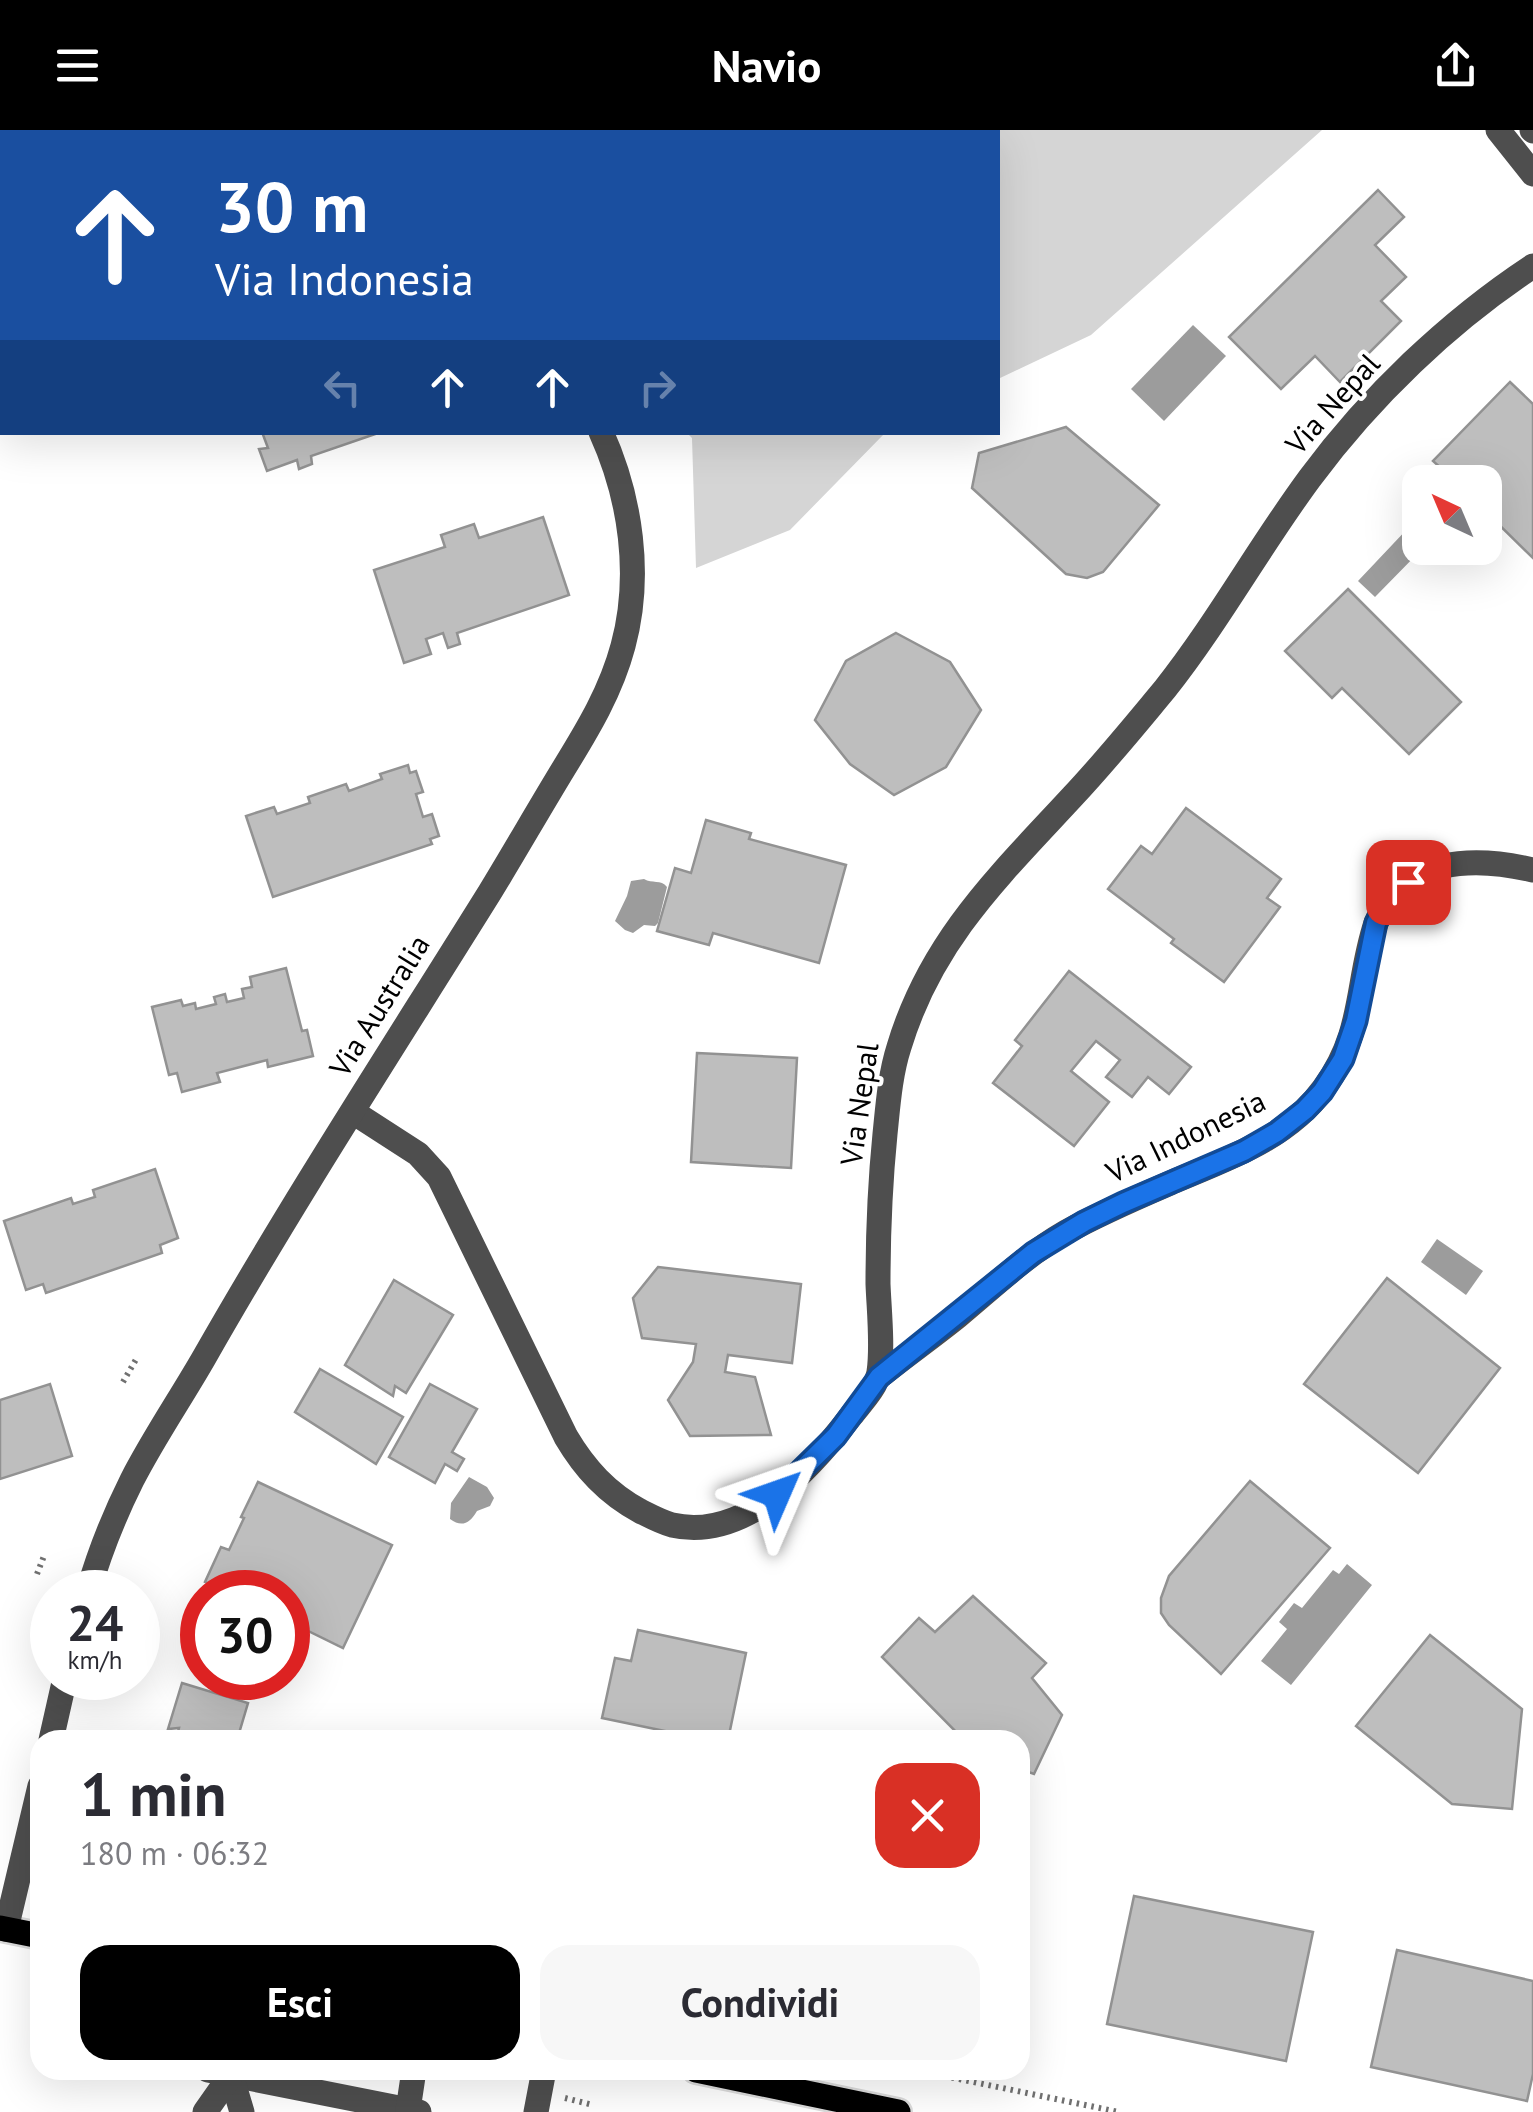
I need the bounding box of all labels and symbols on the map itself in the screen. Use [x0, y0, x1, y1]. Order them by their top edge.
street label: Via Nepal [1275, 344, 1388, 463]
north arrow [1402, 465, 1502, 565]
pin [1366, 840, 1451, 925]
street label: Via Australia [319, 927, 438, 1084]
street label: Via Nepal [830, 1040, 886, 1169]
street label: Via Indonesia [1098, 1080, 1271, 1191]
position arrow [725, 1442, 829, 1546]
speed limit sign: 30 [180, 1570, 310, 1700]

